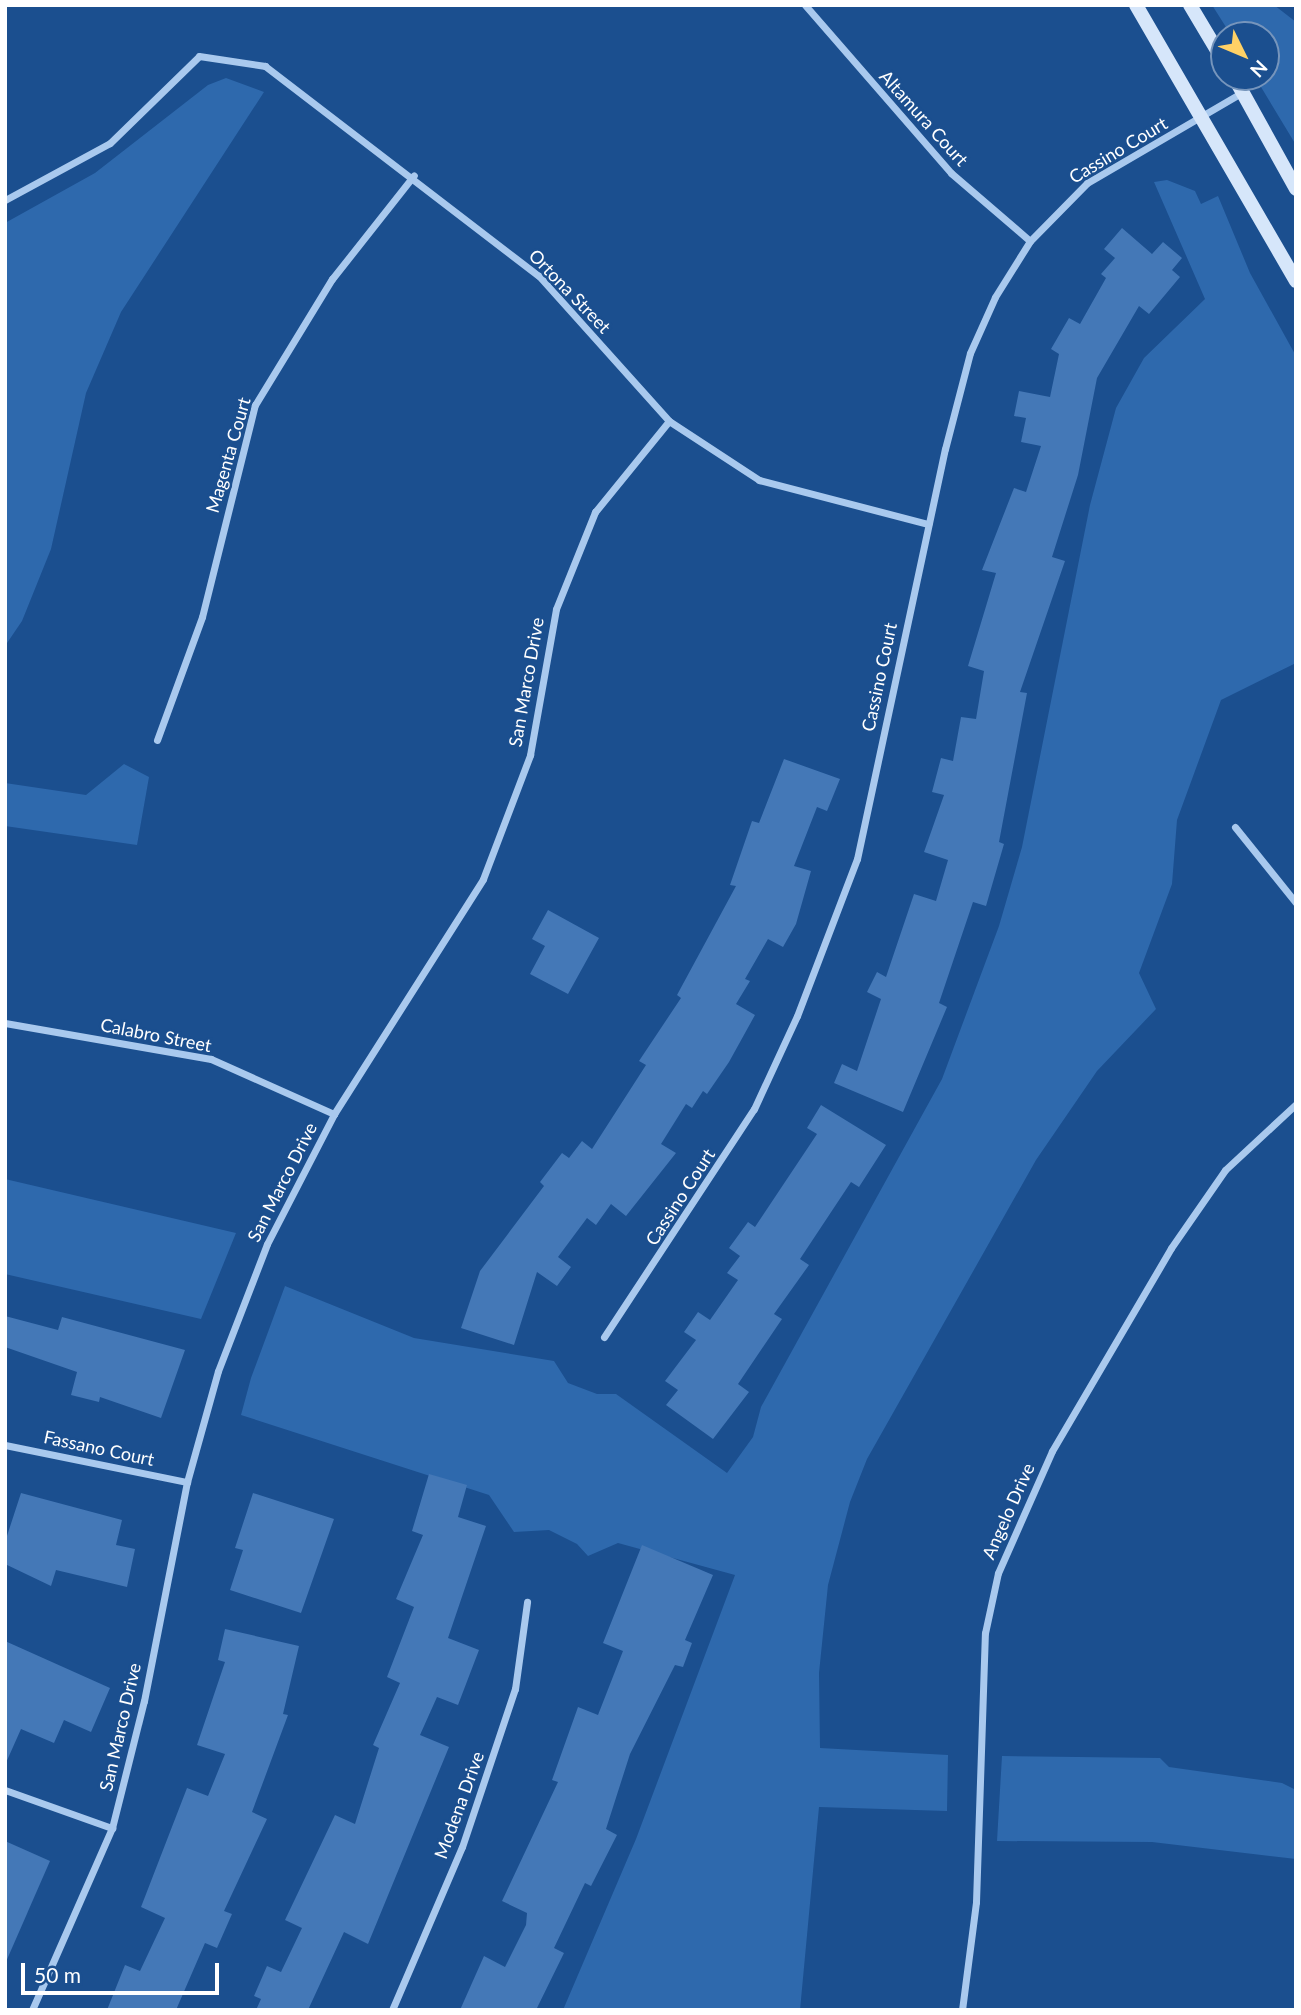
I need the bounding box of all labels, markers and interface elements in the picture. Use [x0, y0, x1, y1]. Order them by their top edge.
north arrow [1210, 21, 1280, 91]
text: N [1246, 56, 1273, 82]
street label: Altamura Court [875, 66, 973, 170]
street label: Cassino Court [1065, 112, 1171, 188]
street label: Ortona Street [525, 245, 615, 337]
street label: Magenta Court [201, 395, 255, 515]
street label: San Marco Drive [504, 616, 548, 748]
street label: Cassino Court [857, 621, 901, 733]
street label: Calabro Street [99, 1014, 213, 1056]
street label: San Marco Drive [243, 1119, 321, 1245]
street label: Cassino Court [641, 1145, 719, 1249]
street label: Fassano Court [42, 1426, 156, 1470]
street label: Angelo Drive [977, 1460, 1039, 1562]
street label: San Marco Drive [95, 1661, 145, 1793]
street label: Modena Drive [430, 1748, 488, 1862]
scale bar [24, 1948, 222, 1992]
text: 50 m [34, 1962, 81, 1987]

